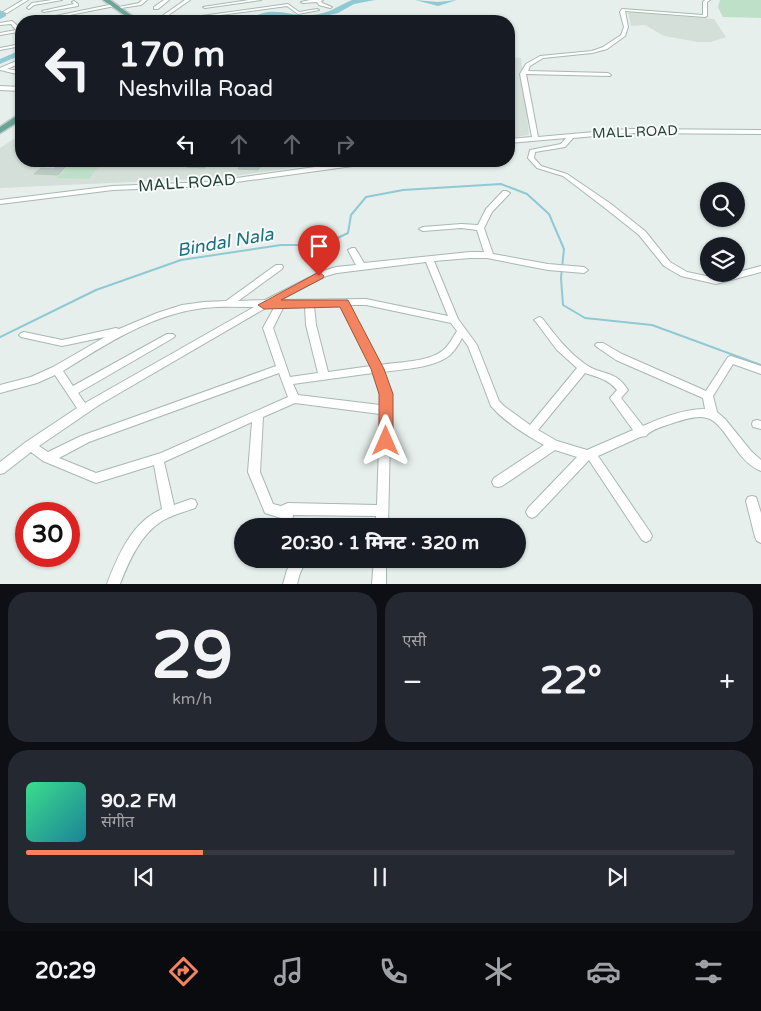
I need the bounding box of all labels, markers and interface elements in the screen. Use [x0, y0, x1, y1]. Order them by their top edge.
text: 170 m [118, 34, 225, 76]
icon: left [35, 35, 100, 100]
text: Neshvilla Road [118, 76, 273, 102]
street label: MALL ROAD [592, 122, 678, 142]
icon: left [172, 130, 200, 158]
icon: ahead [225, 130, 253, 158]
icon: ahead [278, 130, 306, 158]
icon: right [331, 130, 359, 158]
street label: MALL ROAD [137, 170, 237, 196]
map controls [700, 182, 745, 282]
button: search [700, 182, 745, 227]
water label: Bindal Nala [175, 223, 276, 261]
pin [298, 225, 340, 276]
icon: arrive [305, 232, 333, 260]
button: layers [700, 237, 745, 282]
position arrow [359, 414, 411, 466]
speed limit sign: 30 [15, 502, 80, 567]
text: 20:30 · 1 मिनट · 320 m [281, 532, 479, 554]
text: 29 [151, 617, 233, 696]
text: एसी [403, 631, 426, 651]
text: 22° [540, 658, 602, 704]
text: − [403, 665, 422, 699]
text: + [719, 665, 735, 699]
text: km/h [172, 689, 212, 709]
text: 90.2 FM [101, 790, 177, 812]
text: संगीत [101, 812, 134, 832]
icon: previous [130, 863, 158, 891]
icon: pause [366, 863, 394, 891]
icon: next [603, 863, 631, 891]
icon: directions [166, 954, 201, 989]
icon: music [271, 954, 306, 989]
icon: phone [376, 954, 411, 989]
icon: climate [481, 954, 516, 989]
icon: car [586, 954, 621, 989]
icon: filters [691, 954, 726, 989]
text: 20:29 [35, 958, 96, 984]

